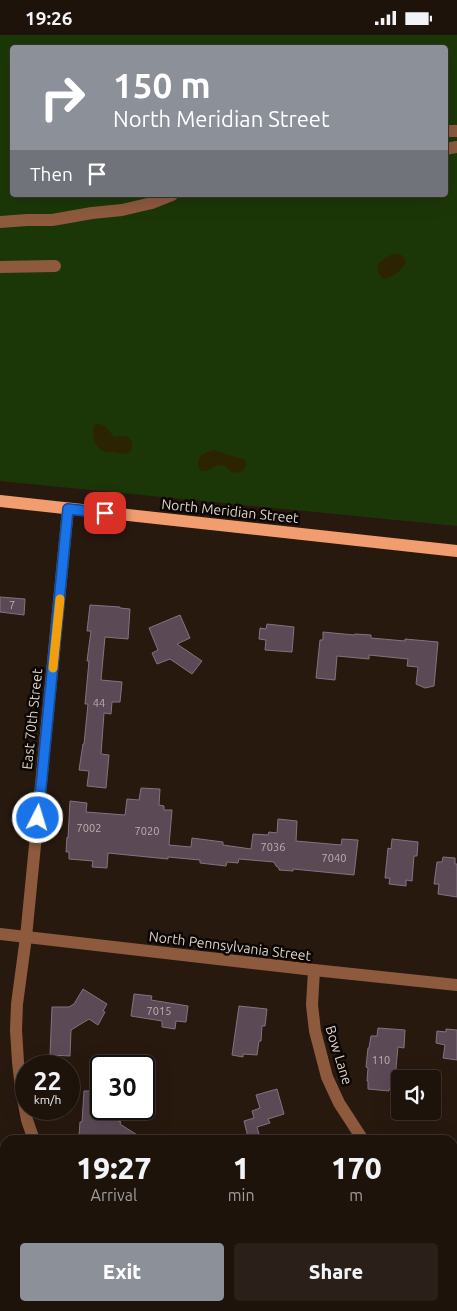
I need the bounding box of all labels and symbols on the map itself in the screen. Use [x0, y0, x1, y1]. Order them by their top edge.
pin [84, 492, 126, 534]
street label: North Meridian Street [161, 496, 300, 526]
house number: 7 [9, 599, 15, 611]
street label: East 70th Street [19, 667, 45, 770]
house number: 44 [93, 697, 105, 709]
position arrow [11, 791, 63, 843]
house number: 7002 [77, 822, 101, 834]
house number: 7020 [135, 825, 159, 837]
house number: 7036 [261, 841, 285, 853]
house number: 7040 [322, 852, 346, 864]
street label: North Pennsylvania Street [148, 928, 313, 964]
house number: 7015 [147, 1005, 171, 1017]
street label: Bow Lane [322, 1023, 356, 1087]
house number: 110 [372, 1054, 390, 1066]
speed limit sign: 30 [90, 1055, 155, 1120]

